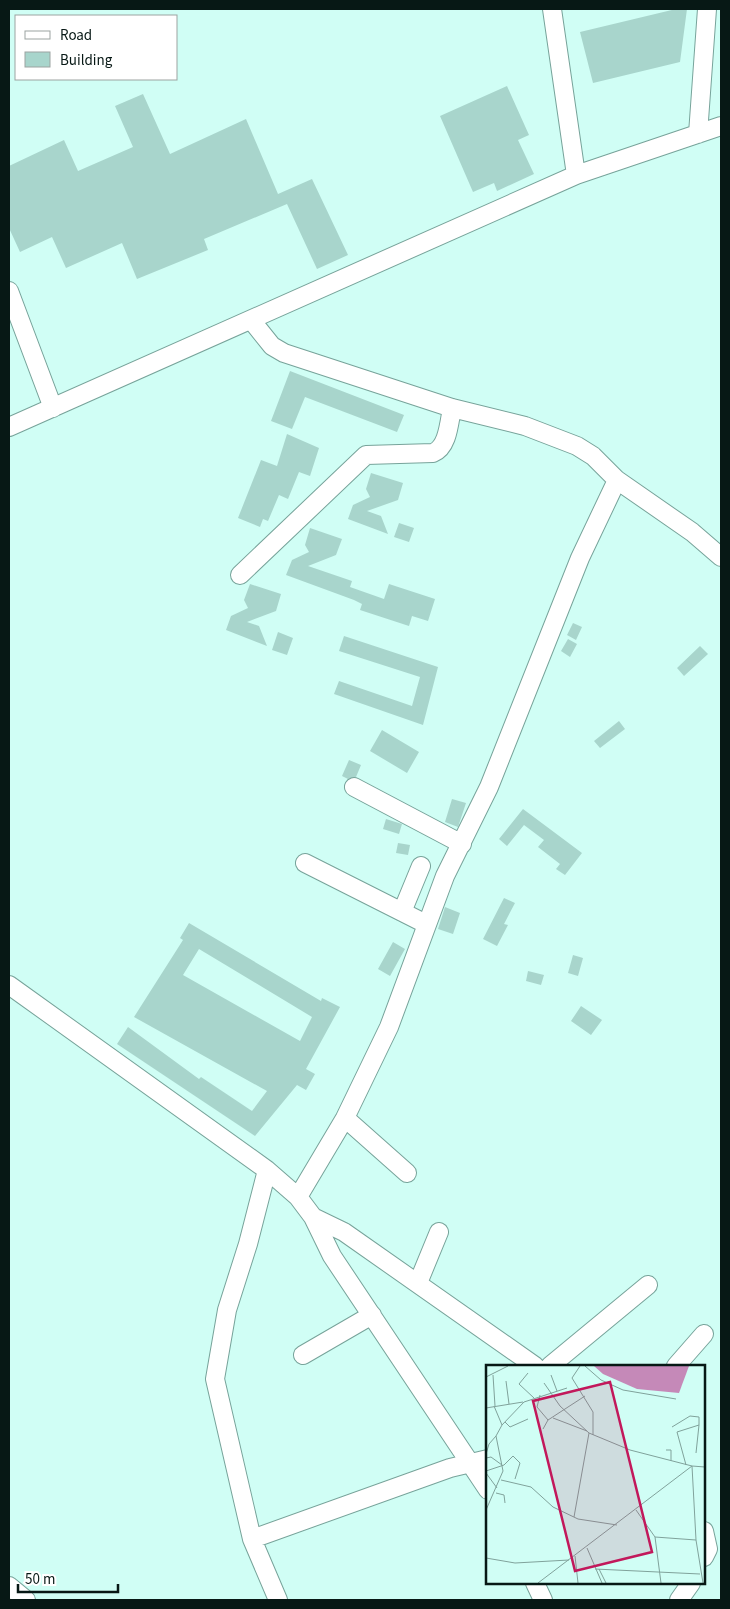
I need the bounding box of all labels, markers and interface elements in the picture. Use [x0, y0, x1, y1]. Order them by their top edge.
legend [15, 15, 178, 80]
text: Road [60, 25, 92, 46]
text: Building [60, 50, 113, 71]
inset map [486, 1365, 705, 1584]
scale bar [18, 1562, 118, 1594]
text: 50 m [25, 1569, 55, 1590]

